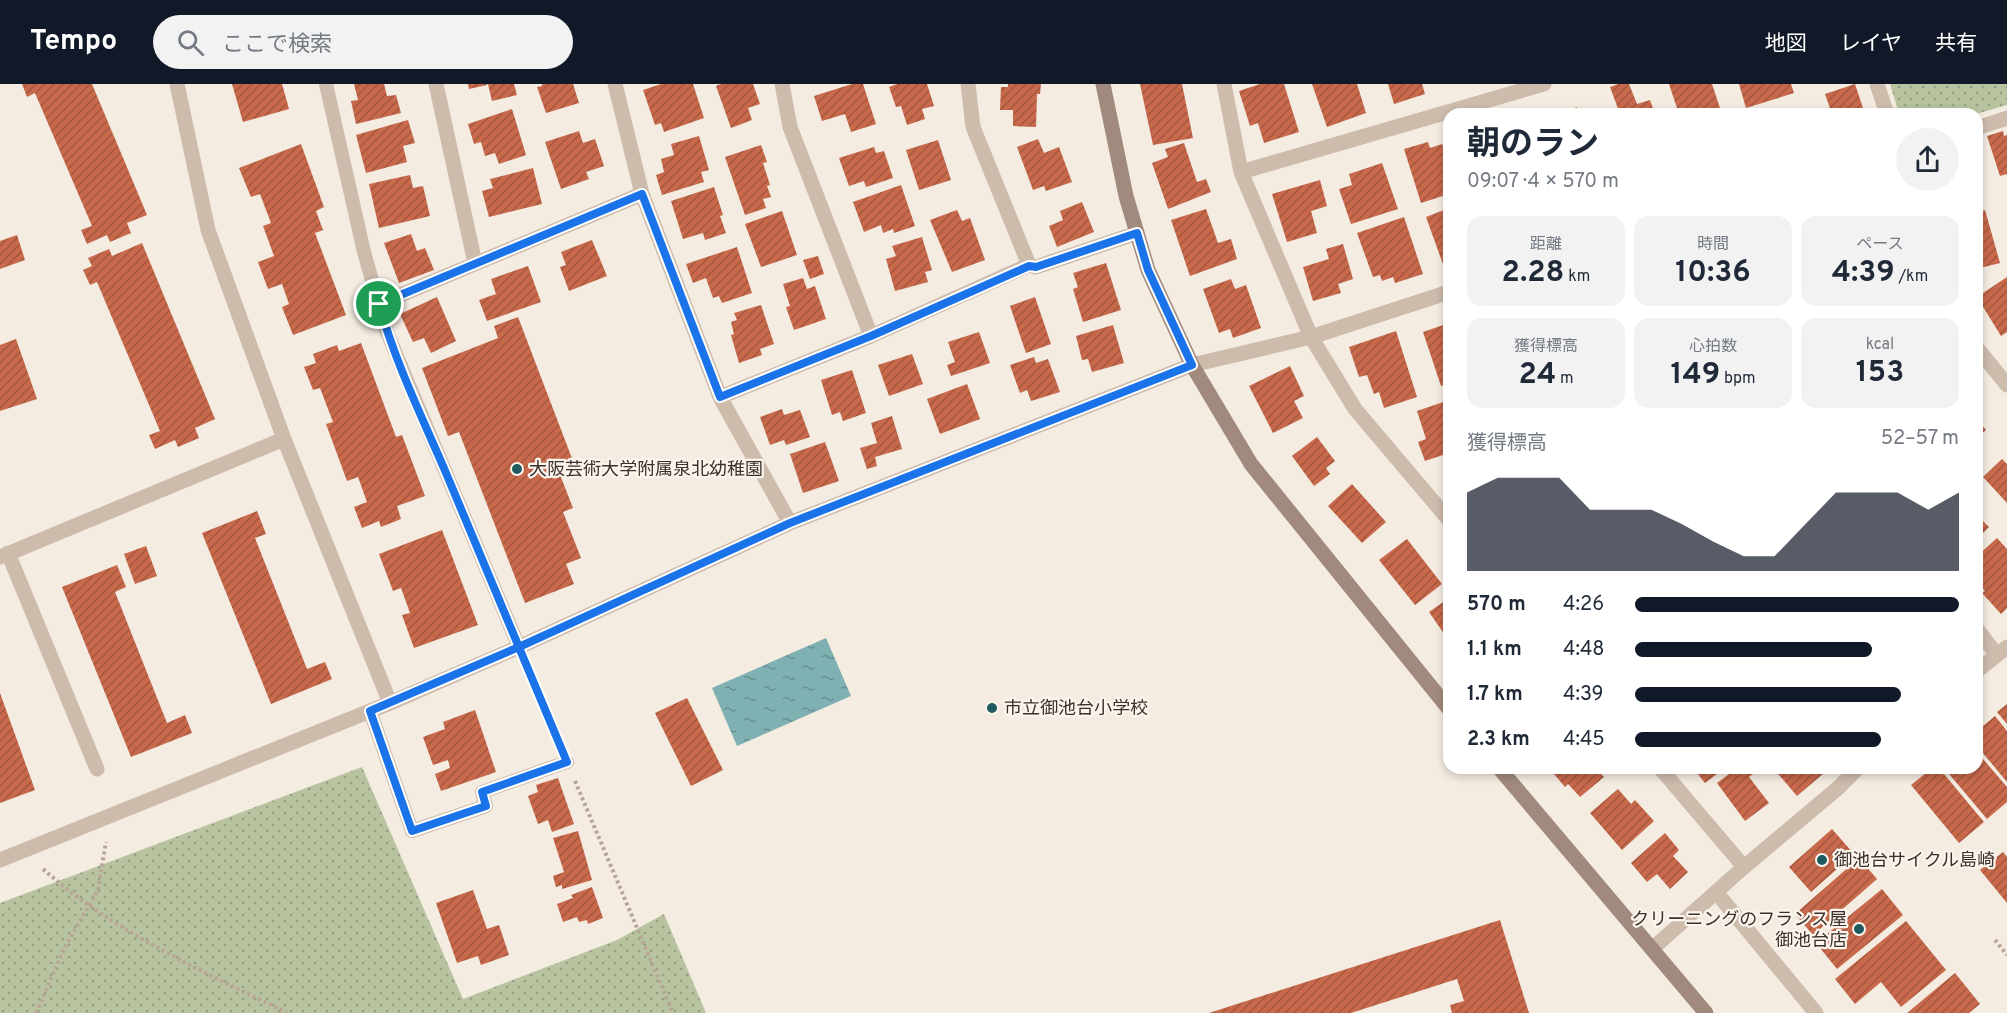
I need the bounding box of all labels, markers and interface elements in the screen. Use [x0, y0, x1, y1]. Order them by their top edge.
search box [153, 15, 573, 69]
text: Tempo [30, 24, 117, 60]
icon: search [174, 26, 207, 59]
text: 地図 [1765, 31, 1807, 58]
text: レイヤ [1840, 31, 1902, 58]
text: 共有 [1935, 31, 1977, 58]
text: ここで検索 [222, 32, 332, 59]
text: 朝のラン [1467, 125, 1599, 167]
button: share [1896, 128, 1959, 191]
text: 09:07 · 4 × 570 m [1467, 169, 1619, 195]
text: 距離 [1530, 235, 1562, 255]
text: 時間 [1697, 235, 1729, 255]
text: ペース [1856, 235, 1904, 255]
text: 2.28 [1502, 255, 1564, 292]
text: 10:36 [1675, 255, 1751, 292]
text: 4:39 [1832, 255, 1895, 292]
text: km [1564, 267, 1590, 287]
text: /km [1895, 267, 1928, 287]
pin [353, 278, 404, 329]
icon: arrive [362, 287, 395, 320]
text: kcal [1866, 335, 1894, 355]
text: 獲得標高 [1514, 337, 1578, 357]
text: 心拍数 [1689, 337, 1737, 357]
text: 153 [1856, 355, 1904, 392]
text: 24 [1519, 357, 1556, 394]
text: 149 [1671, 357, 1720, 394]
text: m [1556, 369, 1573, 389]
text: bpm [1720, 369, 1755, 389]
text: 52–57 m [1881, 426, 1959, 452]
text: 獲得標高 [1467, 431, 1547, 457]
place label: 大阪芸術大学附属泉北幼稚園 [529, 459, 763, 482]
marker: 大阪芸術大学附属泉北幼稚園 [510, 462, 524, 476]
text: 570 m [1467, 592, 1526, 618]
text: 4:26 [1563, 592, 1604, 618]
text: 1.1 km [1467, 637, 1522, 663]
text: 4:48 [1563, 637, 1605, 663]
text: 1.7 km [1467, 682, 1523, 708]
text: 4:39 [1563, 682, 1604, 708]
place label: 市立御池台小学校 [1004, 698, 1148, 721]
marker: 市立御池台小学校 [985, 701, 999, 715]
text: 2.3 km [1467, 727, 1530, 753]
text: 4:45 [1563, 727, 1605, 753]
place label: 御池台サイクル島崎 [1834, 850, 1995, 873]
marker: 御池台サイクル島崎 [1815, 853, 1829, 867]
place label: クリーニングのフランス屋 御池台店 [1631, 909, 1847, 953]
marker: クリーニングのフランス屋 御池台店 [1852, 922, 1866, 936]

